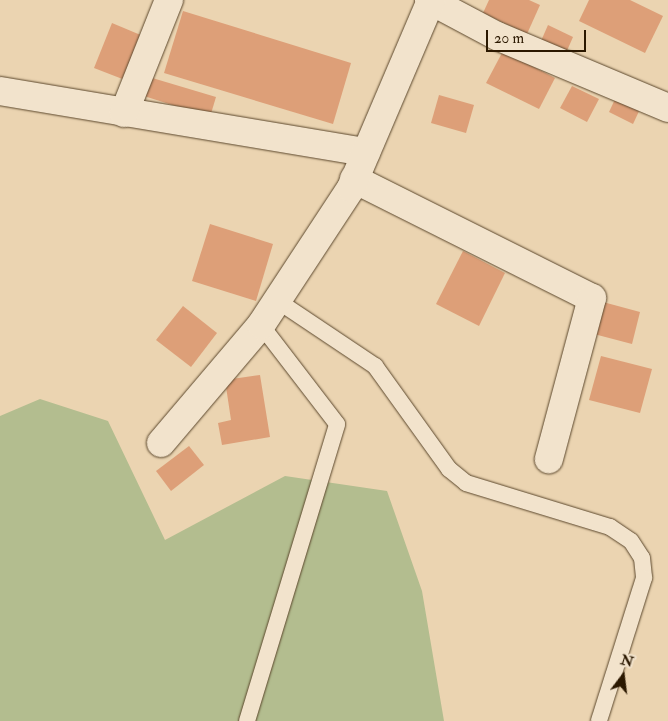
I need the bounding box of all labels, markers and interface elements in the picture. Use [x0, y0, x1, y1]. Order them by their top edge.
scale bar [488, 20, 588, 52]
text: 20 m [494, 29, 524, 48]
north arrow [598, 651, 648, 701]
text: N [619, 651, 635, 671]

